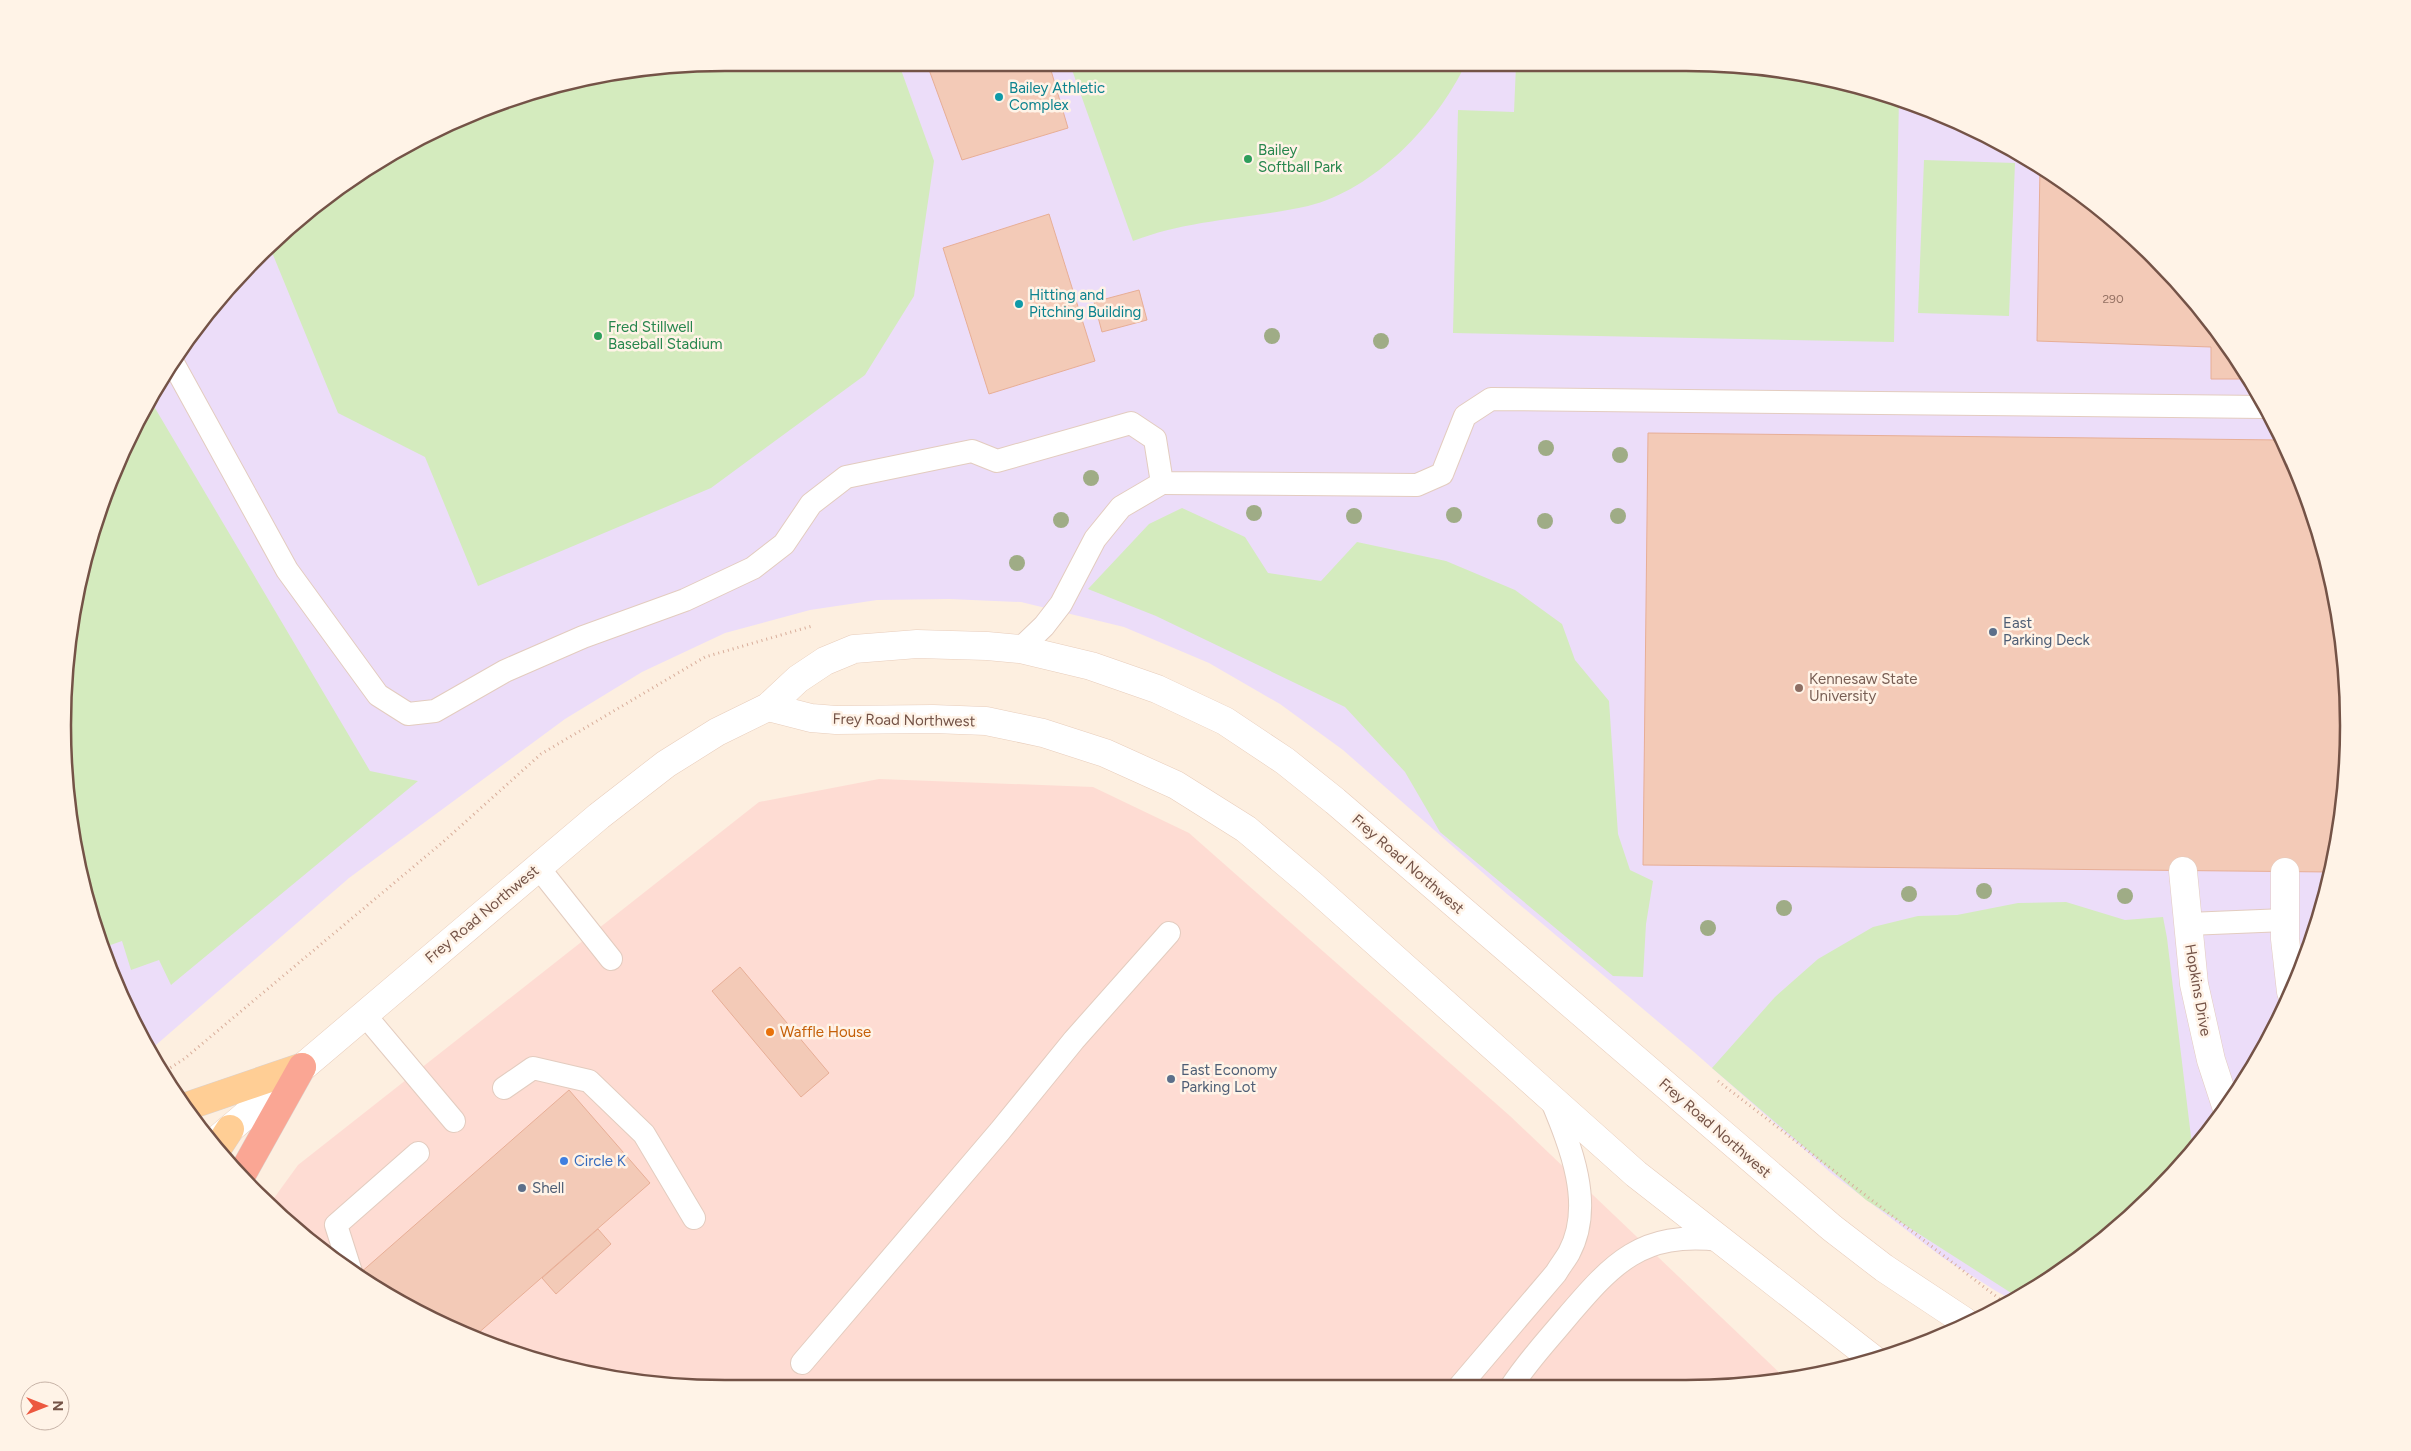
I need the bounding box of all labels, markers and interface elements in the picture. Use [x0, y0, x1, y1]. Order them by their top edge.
place label: Bailey Athletic Complex [1009, 79, 1105, 114]
marker: Bailey Athletic Complex [993, 91, 1005, 103]
place label: Bailey Softball Park [1258, 141, 1343, 176]
marker: Bailey Softball Park [1242, 153, 1254, 165]
place label: Hitting and Pitching Building [1029, 286, 1141, 321]
house number: 290 [2102, 292, 2124, 306]
marker: Hitting and Pitching Building [1013, 298, 1025, 310]
place label: Fred Stillwell Baseball Stadium [608, 318, 723, 353]
marker: Fred Stillwell Baseball Stadium [592, 330, 604, 342]
place label: East Parking Deck [2003, 614, 2091, 649]
marker: East Parking Deck [1987, 626, 1999, 638]
place label: Kennesaw State University [1809, 670, 1917, 705]
marker: Kennesaw State University [1793, 682, 1805, 694]
street label: Frey Road Northwest [833, 710, 976, 730]
street label: Frey Road Northwest [1348, 810, 1468, 918]
street label: Frey Road Northwest [422, 861, 543, 967]
street label: Hopkins Drive [2181, 942, 2215, 1038]
place label: Waffle House [780, 1023, 871, 1041]
marker: Waffle House [764, 1026, 776, 1038]
place label: East Economy Parking Lot [1181, 1061, 1277, 1096]
marker: East Economy Parking Lot [1165, 1073, 1177, 1085]
street label: Frey Road Northwest [1655, 1074, 1775, 1182]
place label: Circle K [574, 1152, 627, 1170]
marker: Circle K [558, 1155, 570, 1167]
place label: Shell [532, 1179, 564, 1197]
marker: Shell [516, 1182, 528, 1194]
north arrow [20, 1381, 70, 1431]
text: N [49, 1401, 66, 1411]

